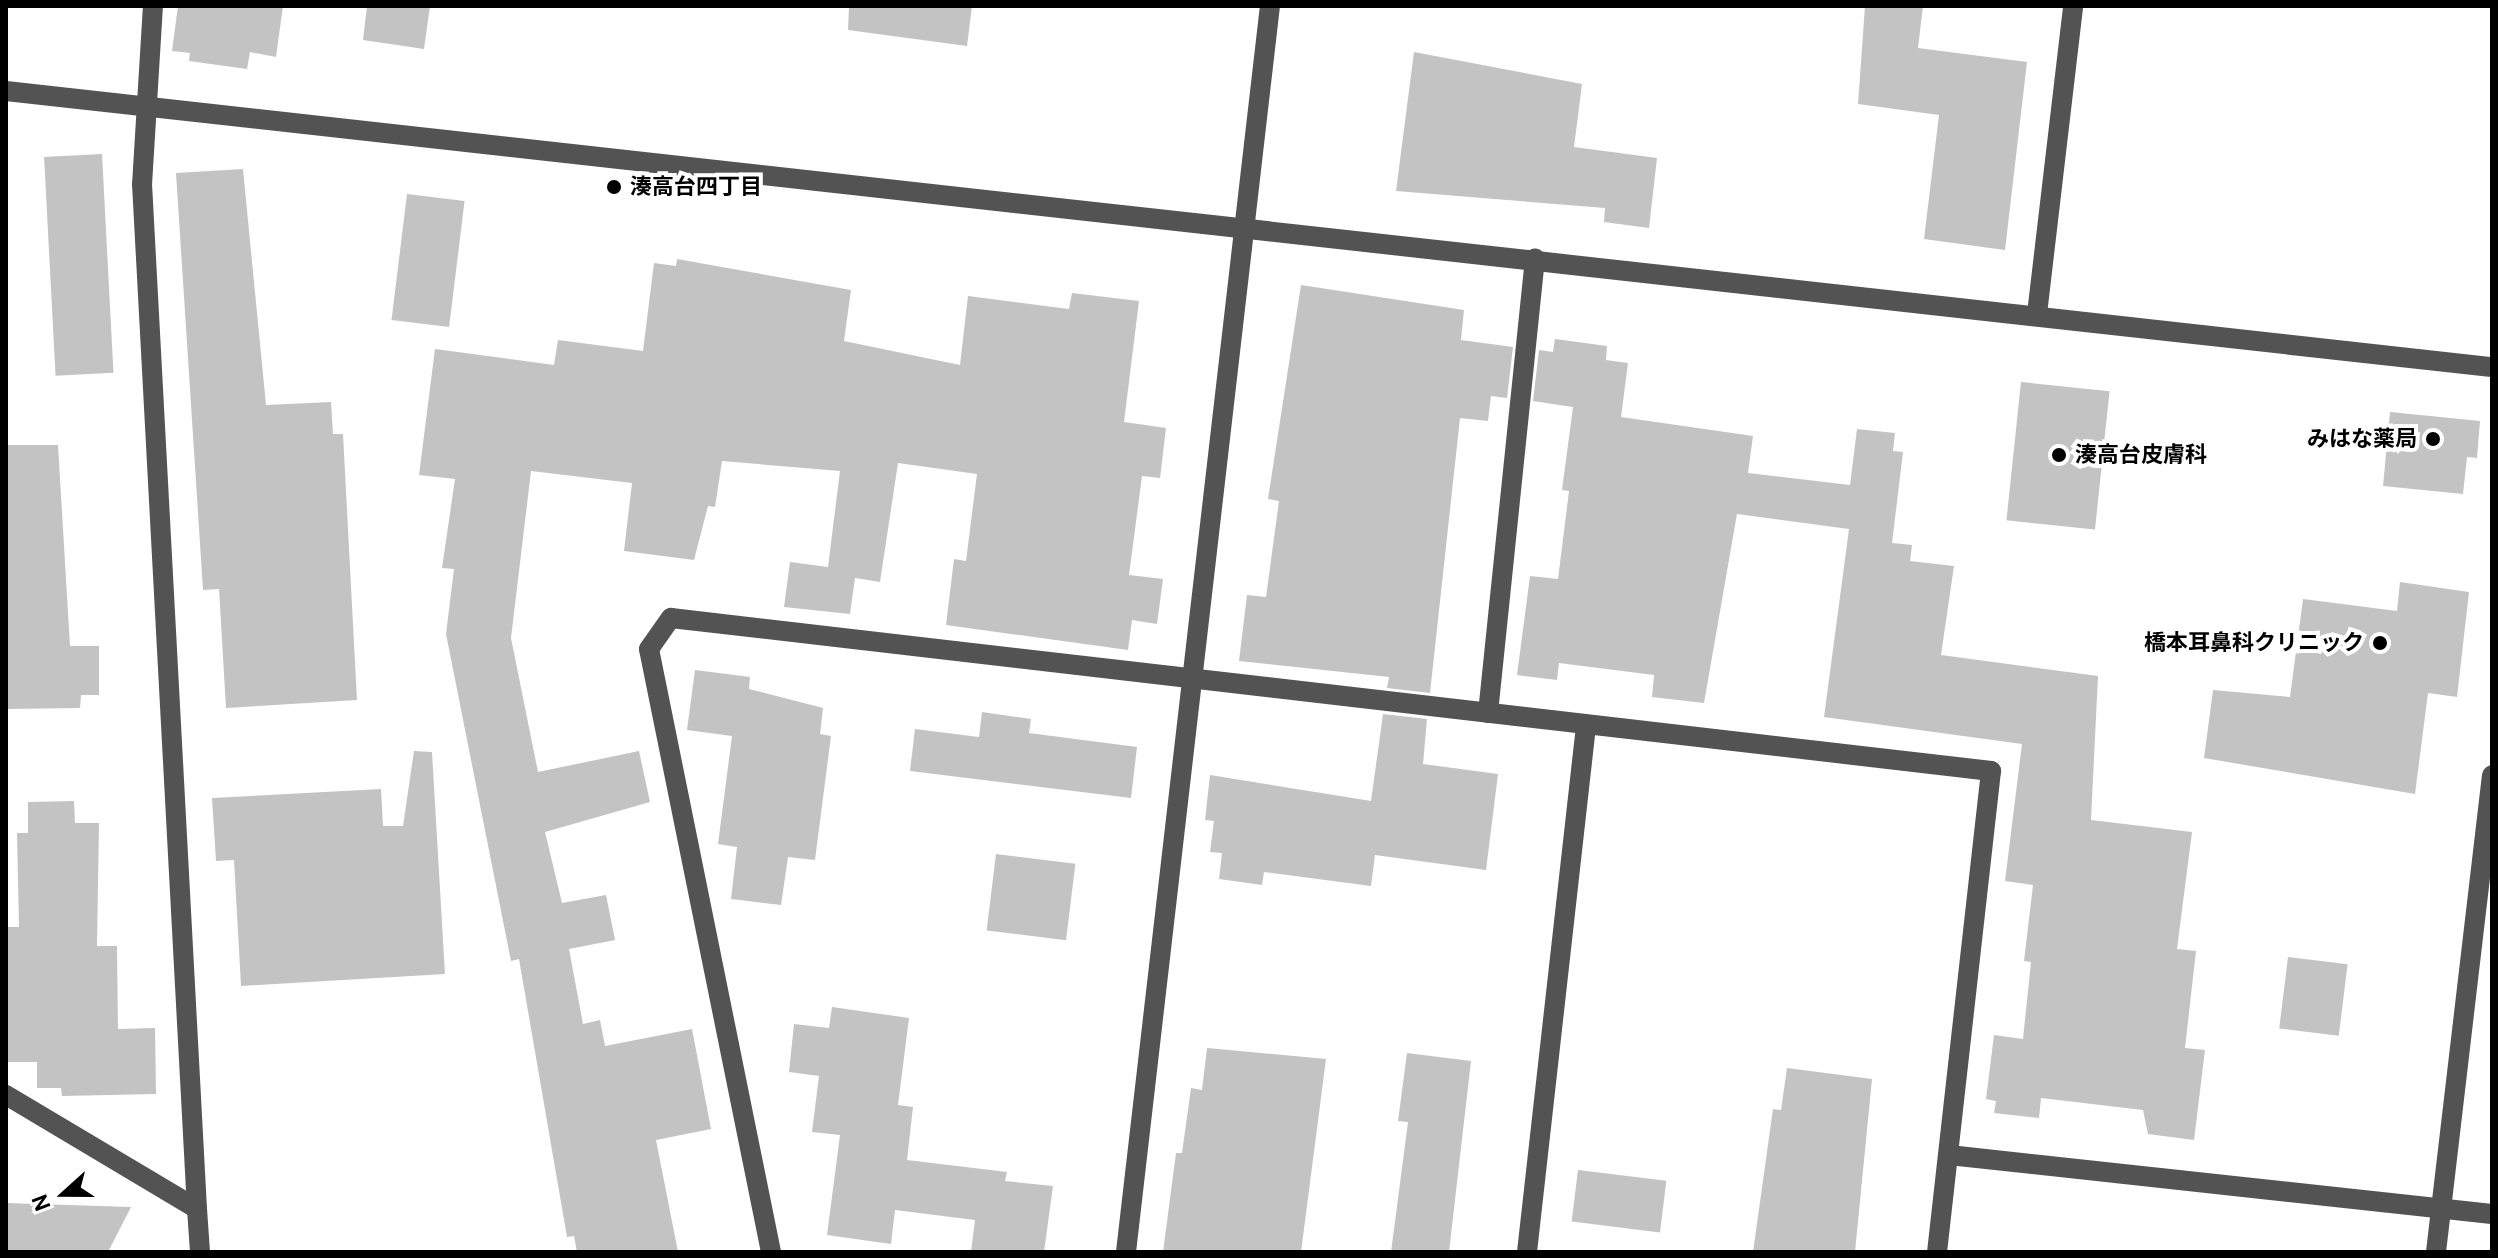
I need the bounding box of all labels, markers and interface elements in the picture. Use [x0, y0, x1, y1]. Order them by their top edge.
place label: 湊高台四丁目 [630, 174, 762, 200]
marker: 湊高台四丁目 [605, 178, 623, 196]
place label: みはな薬局 [2307, 426, 2417, 452]
marker: みはな薬局 [2424, 430, 2442, 448]
place label: 湊高台皮膚科 [2075, 442, 2207, 468]
marker: 湊高台皮膚科 [2050, 446, 2068, 464]
place label: 橋本耳鼻科クリニック [2144, 630, 2364, 656]
marker: 橋本耳鼻科クリニック [2371, 634, 2389, 652]
north arrow [24, 1154, 104, 1234]
text: N [26, 1191, 57, 1215]

